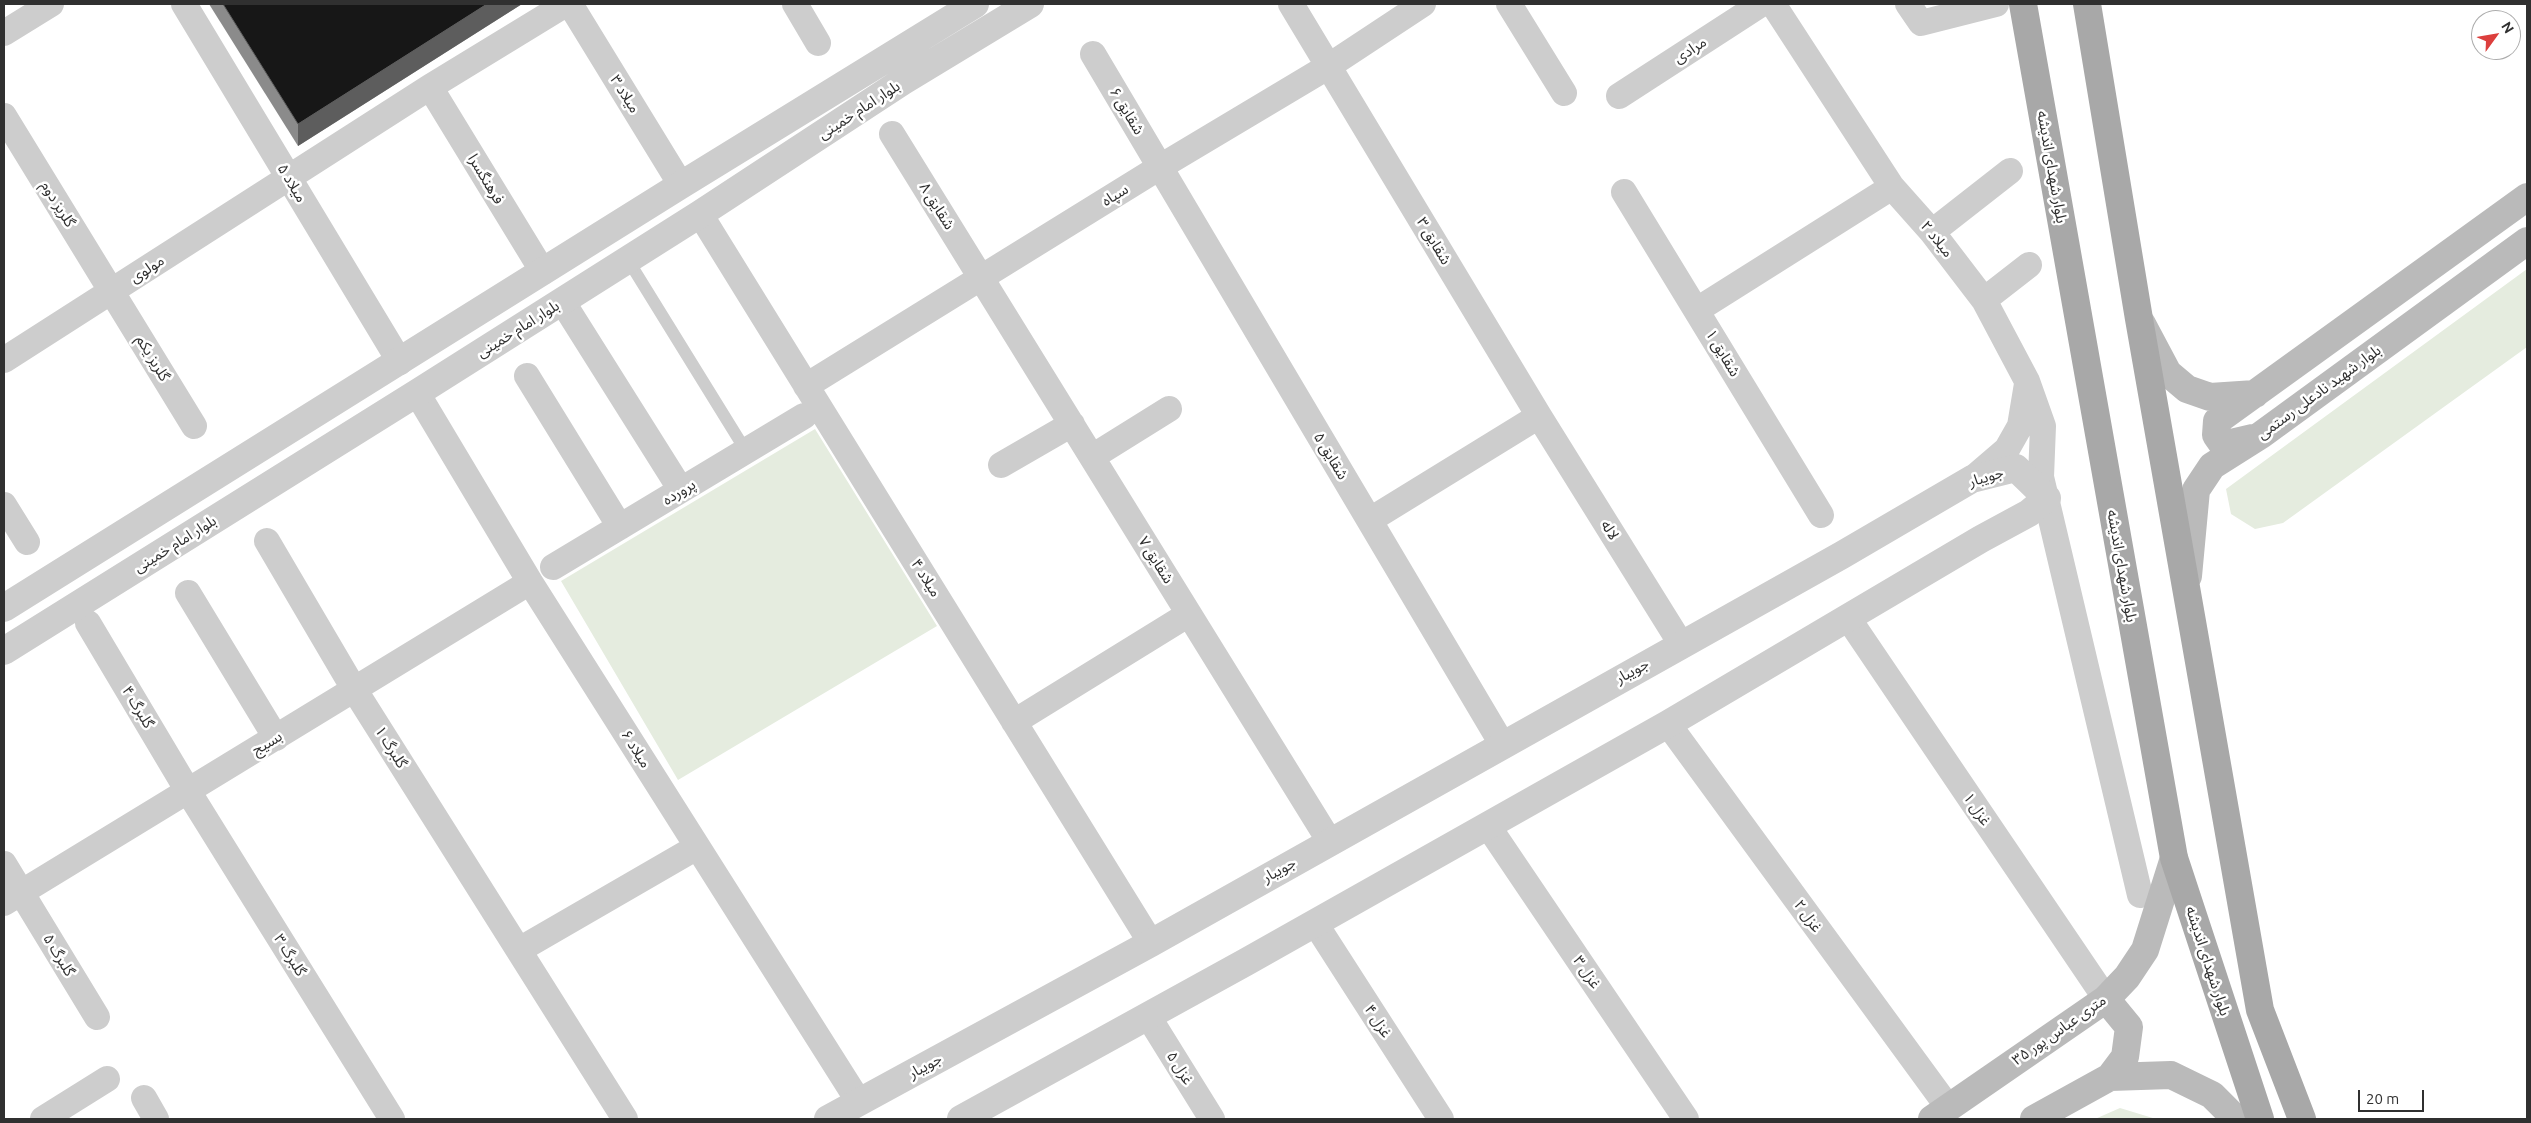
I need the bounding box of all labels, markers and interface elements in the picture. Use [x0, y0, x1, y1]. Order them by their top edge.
north arrow [2471, 10, 2521, 60]
text: N [2498, 19, 2517, 36]
street label: مرادی [1670, 33, 1710, 67]
street label: میلاد ۳ [606, 72, 644, 116]
street label: بلوار امام خمینی [815, 77, 903, 143]
street label: شقایق ۶ [1106, 84, 1148, 138]
street label: بلوار شهدای اندیشه [2033, 109, 2071, 225]
street label: فرهنگسرا [464, 151, 508, 207]
street label: میلاد ۵ [274, 161, 310, 205]
street label: گلریز دوم [37, 178, 79, 230]
street label: شقایق ۸ [916, 179, 958, 233]
street label: سپاه [1098, 180, 1132, 210]
street label: شقایق ۳ [1413, 214, 1455, 268]
street label: میلاد ۲ [1917, 217, 1957, 261]
street label: مولوی [126, 251, 168, 287]
street label: بلوار امام خمینی [473, 296, 563, 362]
street label: شقایق ۱ [1702, 326, 1744, 380]
street label: گلریز یکم [132, 332, 174, 384]
street label: بلوار شهید نادعلی رستمی [2254, 341, 2384, 443]
street label: شقایق ۵ [1310, 429, 1352, 483]
street label: جویبار [1966, 463, 2006, 491]
street label: پرورده [659, 475, 699, 509]
street label: بلوار شهدای اندیشه [2103, 508, 2141, 624]
street label: بلوار امام خمینی [130, 511, 220, 577]
street label: لاله [1597, 517, 1623, 543]
street label: شقایق ۷ [1135, 533, 1177, 587]
street label: میلاد ۴ [907, 556, 945, 600]
street label: جویبار [1612, 655, 1652, 687]
street label: گلبرگ ۴ [118, 683, 158, 731]
street label: گلبرگ ۱ [371, 723, 411, 771]
street label: بسیج [249, 727, 285, 759]
street label: میلاد ۶ [617, 727, 655, 771]
street label: غزل ۱ [1959, 789, 1995, 829]
street label: جویبار [1259, 854, 1299, 886]
street label: غزل ۲ [1790, 896, 1826, 936]
street label: بلوار شهدای اندیشه [2182, 904, 2234, 1018]
street label: گلبرگ ۵ [39, 931, 79, 979]
street label: گلبرگ ۳ [270, 931, 310, 979]
street label: غزل ۳ [1569, 952, 1605, 992]
street label: ۳۵ متری عباس پور [2009, 991, 2109, 1069]
street label: غزل ۴ [1361, 1001, 1395, 1041]
street label: غزل ۵ [1163, 1048, 1197, 1088]
street label: جویبار [905, 1050, 945, 1082]
scale bar [2361, 1080, 2427, 1112]
text: 20 m [2366, 1090, 2399, 1107]

